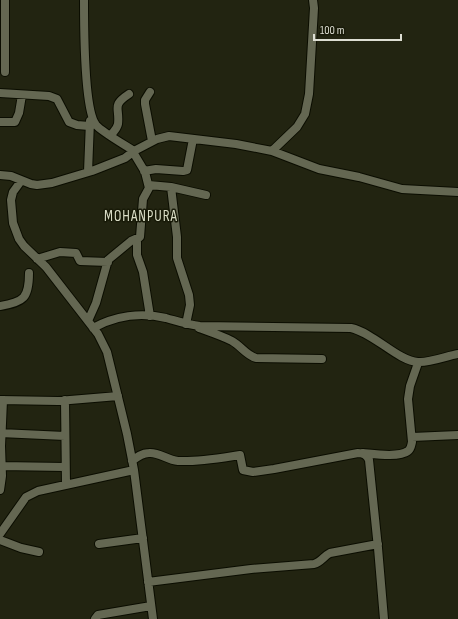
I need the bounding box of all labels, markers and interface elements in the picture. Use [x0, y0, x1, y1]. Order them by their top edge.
scale bar [314, 16, 401, 42]
text: 100 m [320, 23, 345, 38]
district label: MOHANPURA [104, 207, 178, 226]

